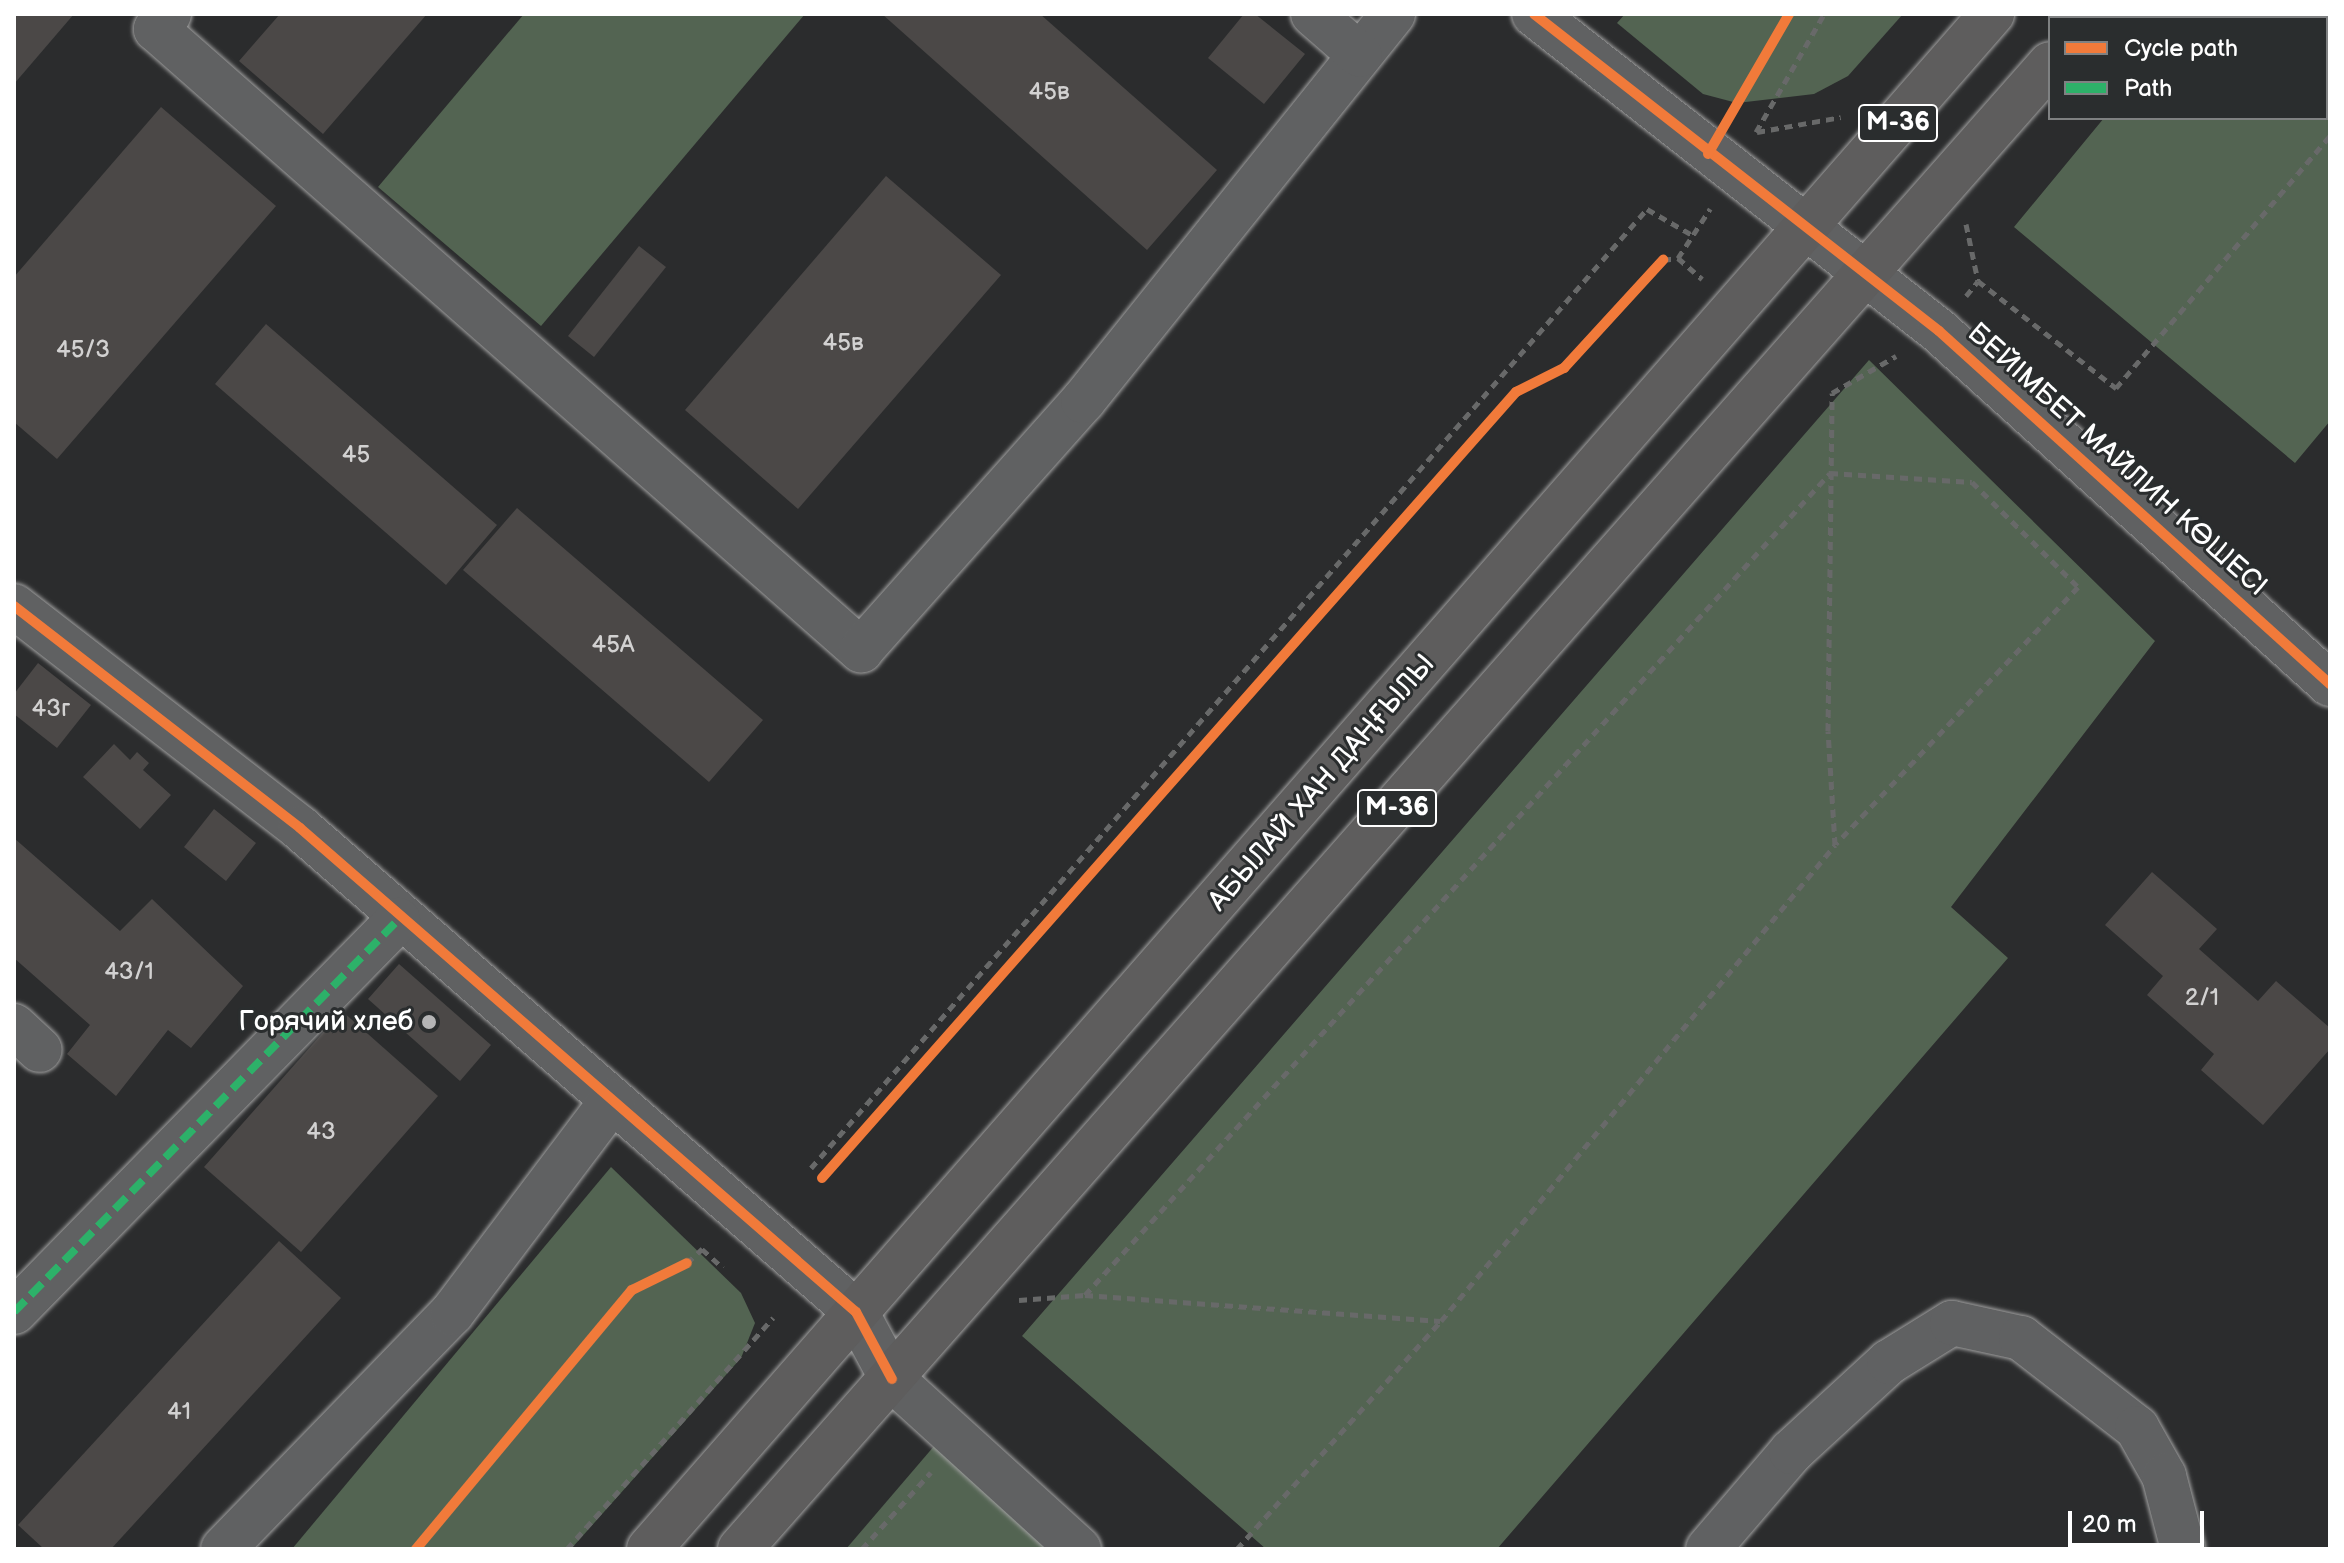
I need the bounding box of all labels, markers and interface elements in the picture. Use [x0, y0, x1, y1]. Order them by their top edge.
legend [2048, 16, 2328, 120]
text: Cycle path [2124, 34, 2238, 63]
text: Path [2124, 74, 2172, 103]
house number: 45в [1029, 78, 1069, 106]
road number: M-36 [1858, 101, 1938, 145]
street label: БЕЙІМБЕТ МАЙЛИН КӨШЕСІ [1960, 316, 2274, 604]
house number: 45в [823, 329, 863, 357]
house number: 45/3 [56, 336, 110, 364]
house number: 45 [342, 441, 370, 469]
house number: 45А [592, 631, 634, 659]
street label: АБЫЛАЙ ХАН ДАҢҒЫЛЫ [1201, 648, 1443, 918]
house number: 43г [32, 695, 70, 723]
road number: M-36 [1357, 786, 1437, 830]
house number: 43/1 [104, 958, 154, 986]
house number: 2/1 [2185, 984, 2219, 1012]
place label: Горячий хлеб [238, 1005, 413, 1039]
marker: Горячий хлеб [420, 1013, 438, 1031]
house number: 43 [306, 1118, 336, 1146]
house number: 41 [167, 1398, 191, 1426]
scale bar [2072, 1495, 2208, 1545]
text: 20 m [2082, 1510, 2137, 1539]

